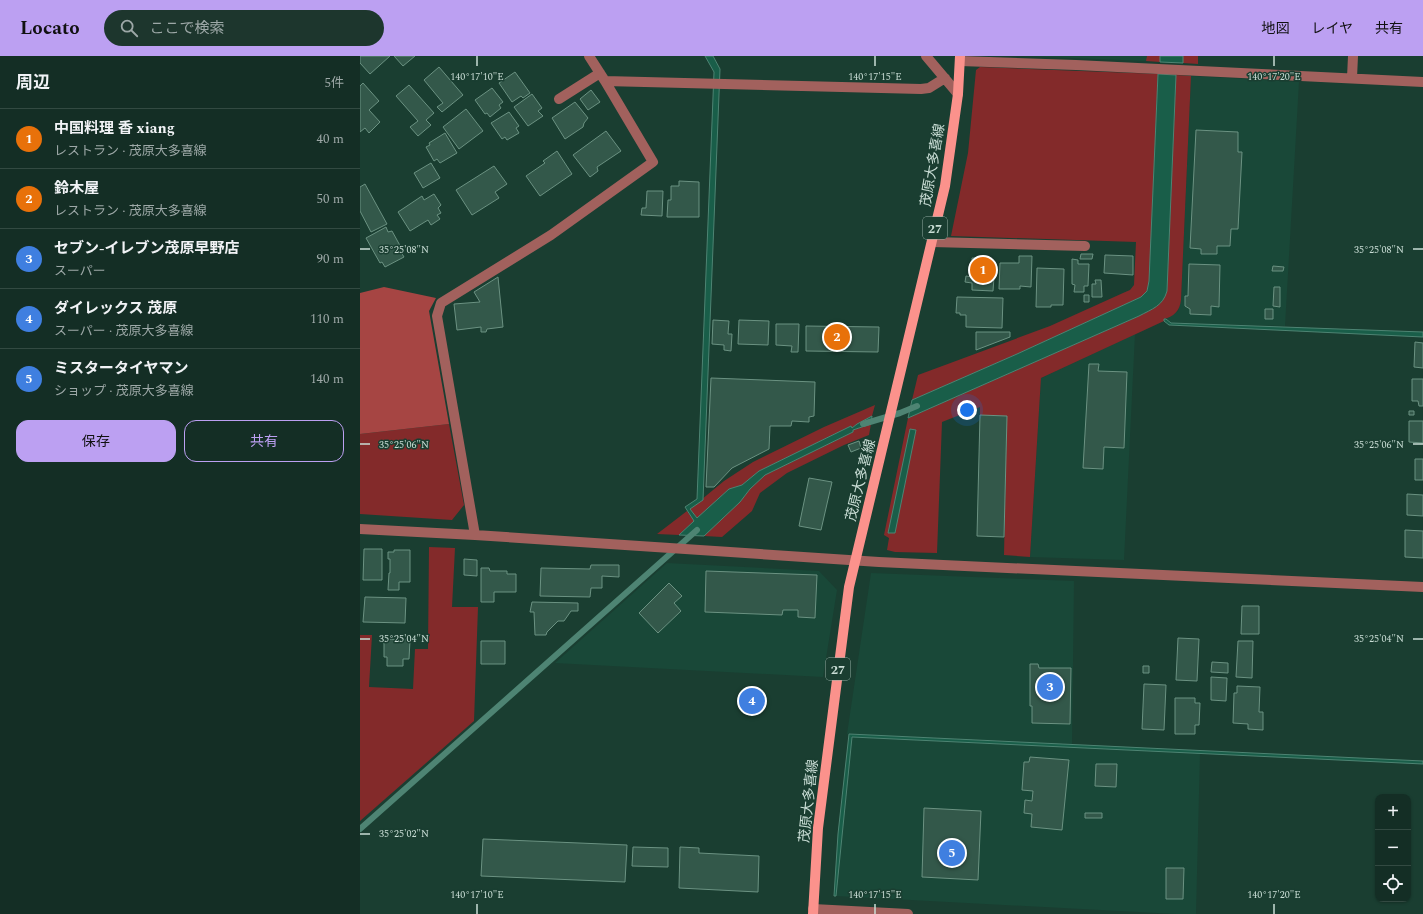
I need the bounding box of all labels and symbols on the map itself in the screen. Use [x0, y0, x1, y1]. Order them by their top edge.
text: 140°17'10"E [450, 69, 504, 85]
text: 140°17'15"E [848, 69, 902, 85]
text: 140°17'20"E [1247, 69, 1301, 85]
street label: 茂原大多喜線 [915, 122, 950, 208]
road number: 27 [923, 217, 947, 239]
text: 35°25'08"N [379, 242, 429, 258]
text: 35°25'08"N [1354, 242, 1404, 258]
pin: 1 [970, 255, 996, 285]
pin: 2 [824, 322, 850, 352]
your location [957, 400, 977, 420]
text: 35°25'06"N [379, 437, 429, 453]
street label: 茂原大多喜線 [840, 437, 881, 523]
text: 35°25'06"N [1354, 437, 1404, 453]
text: 35°25'04"N [379, 631, 429, 647]
text: 35°25'04"N [1354, 631, 1404, 647]
road number: 27 [826, 658, 850, 680]
pin: 3 [1037, 672, 1063, 702]
pin: 4 [739, 686, 765, 716]
street label: 茂原大多喜線 [794, 758, 823, 844]
text: 35°25'02"N [379, 826, 429, 842]
pin: 5 [939, 838, 965, 868]
text: 140°17'10"E [450, 887, 504, 903]
text: 140°17'15"E [848, 887, 902, 903]
text: 140°17'20"E [1247, 887, 1301, 903]

